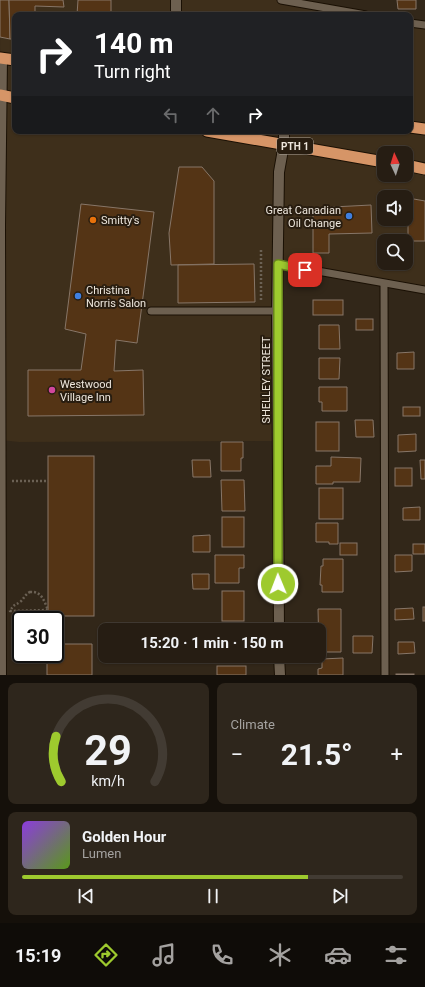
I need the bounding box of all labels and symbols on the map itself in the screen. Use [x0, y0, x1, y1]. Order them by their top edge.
road number: PTH 1 [277, 138, 313, 154]
north arrow [377, 146, 413, 182]
place label: Great Canadian Oil Change [266, 204, 341, 230]
marker: Great Canadian Oil Change [344, 211, 354, 221]
place label: Smitty's [101, 214, 140, 227]
marker: Smitty's [88, 215, 98, 225]
pin [288, 253, 322, 287]
place label: Christina Norris Salon [86, 284, 146, 310]
marker: Christina Norris Salon [73, 291, 83, 301]
street label: SHELLEY STREET [260, 336, 273, 424]
place label: Westwood Village Inn [60, 378, 112, 404]
marker: Westwood Village Inn [47, 385, 57, 395]
position arrow [257, 563, 299, 605]
speed limit sign: 30 [12, 611, 64, 663]

